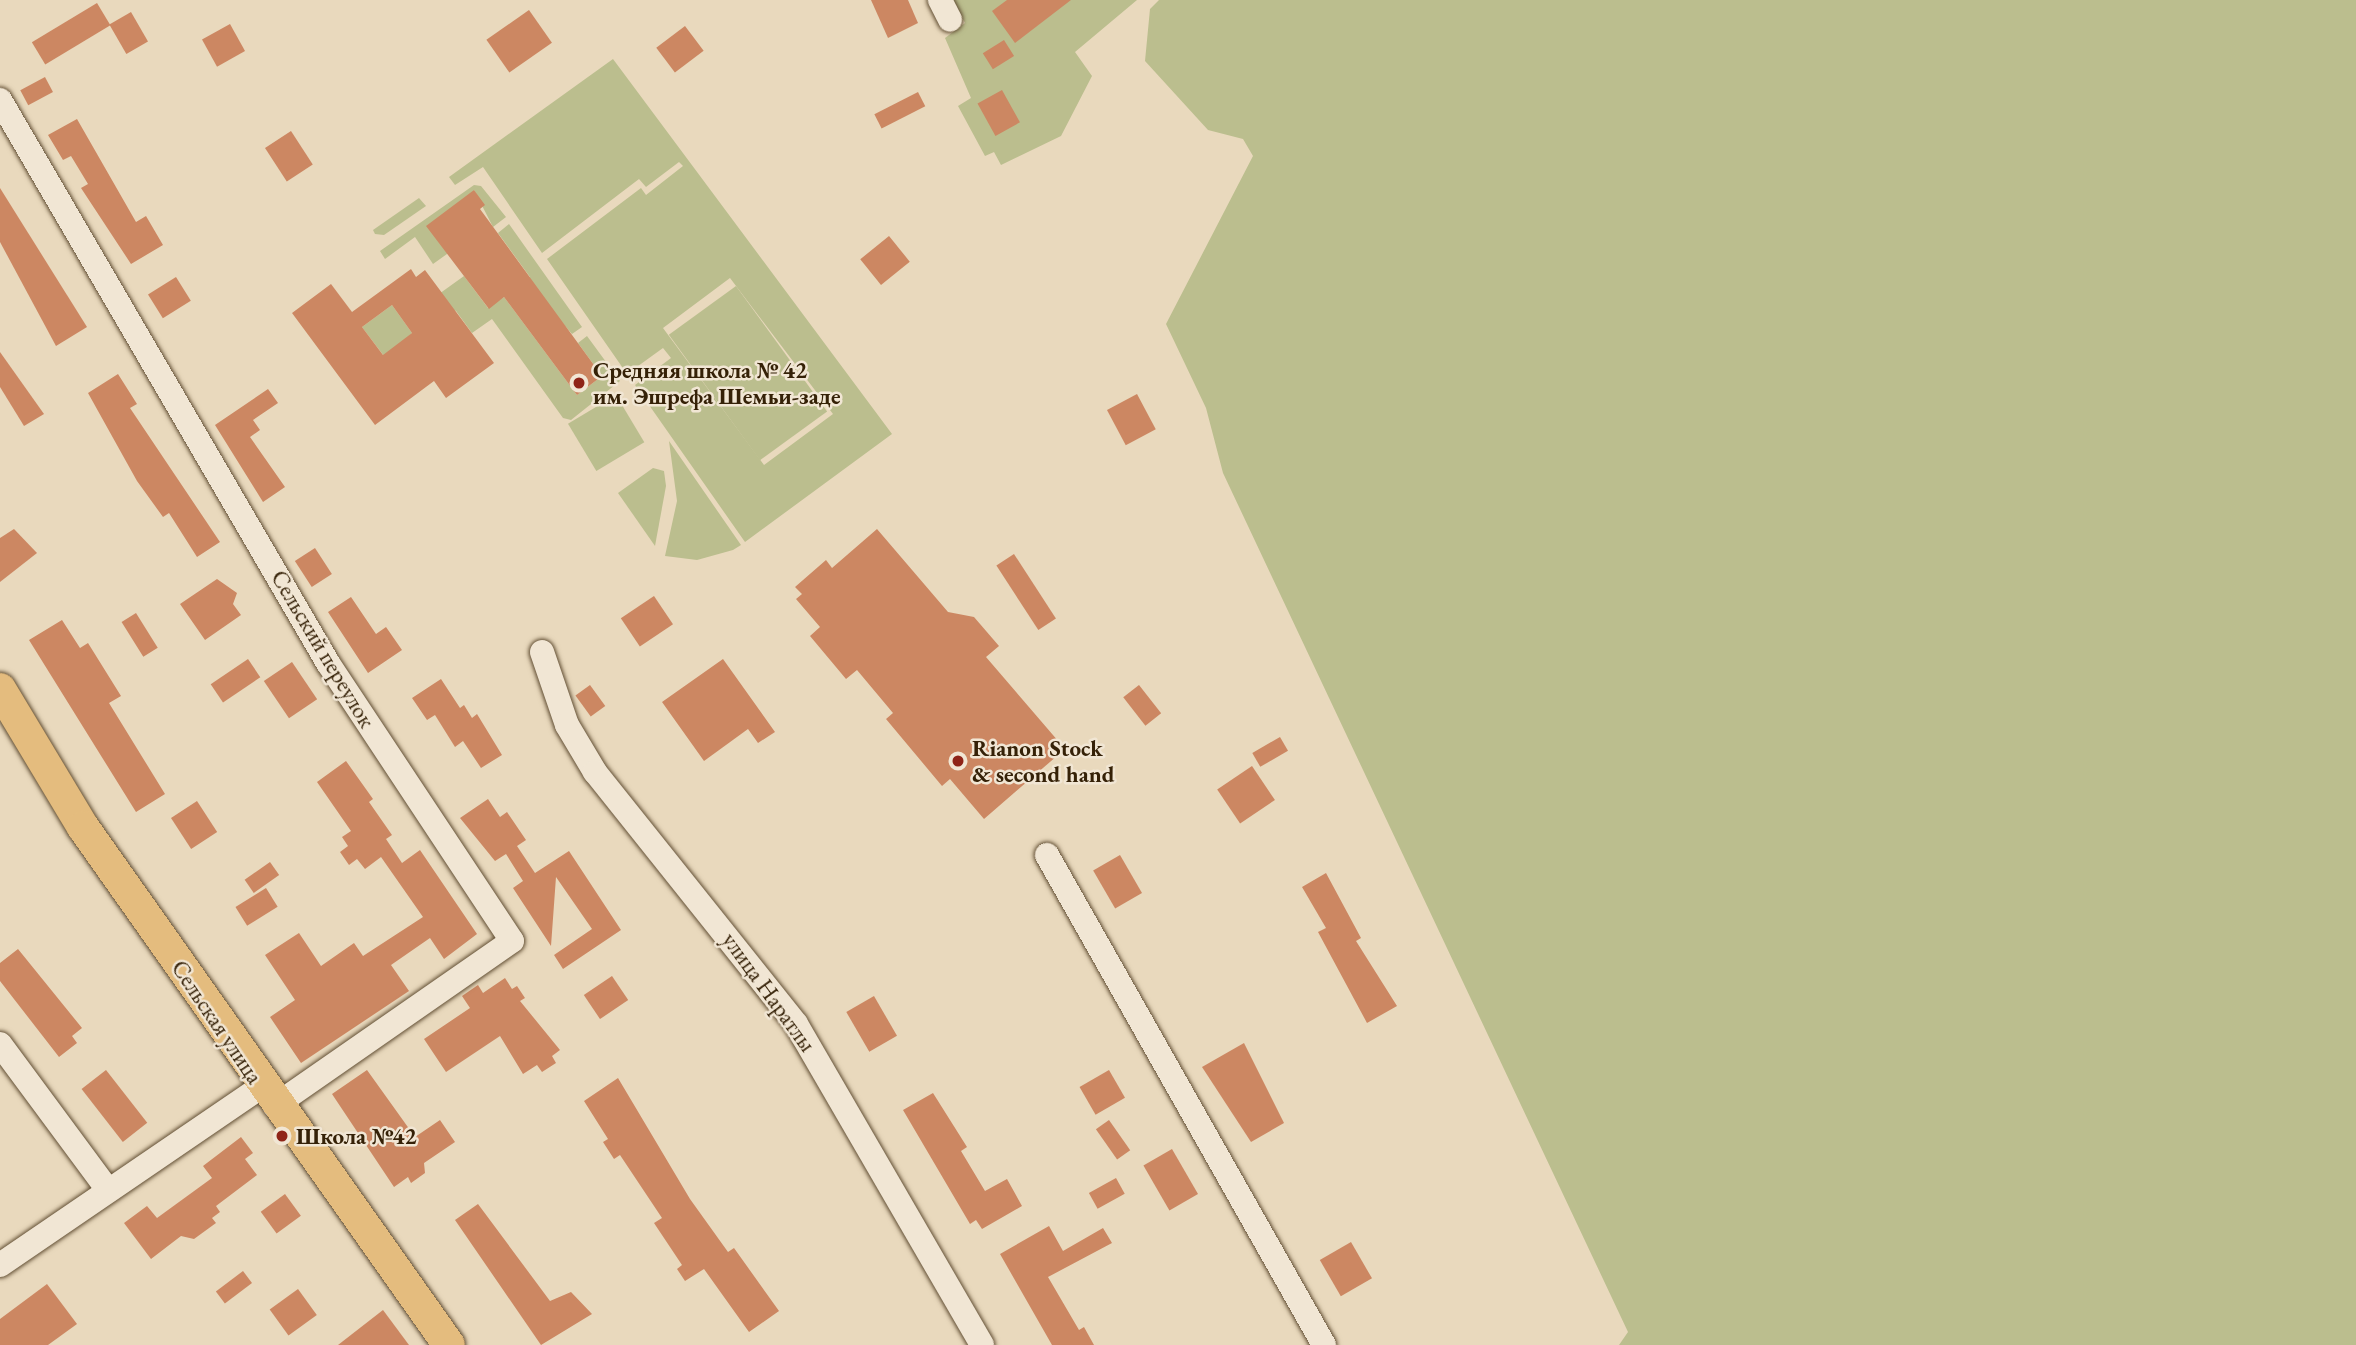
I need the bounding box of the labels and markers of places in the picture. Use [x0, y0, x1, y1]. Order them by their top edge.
place label: Средняя школа № 42 им. Эшрефа Шемьи-заде [593, 356, 841, 410]
marker: Средняя школа № 42 им. Эшрефа Шемьи-заде [571, 375, 587, 391]
place label: Rianon Stock & second hand [972, 734, 1114, 788]
marker: Rianon Stock & second hand [950, 753, 966, 769]
place label: Школа №42 [296, 1122, 417, 1150]
marker: Школа №42 [274, 1128, 290, 1144]

